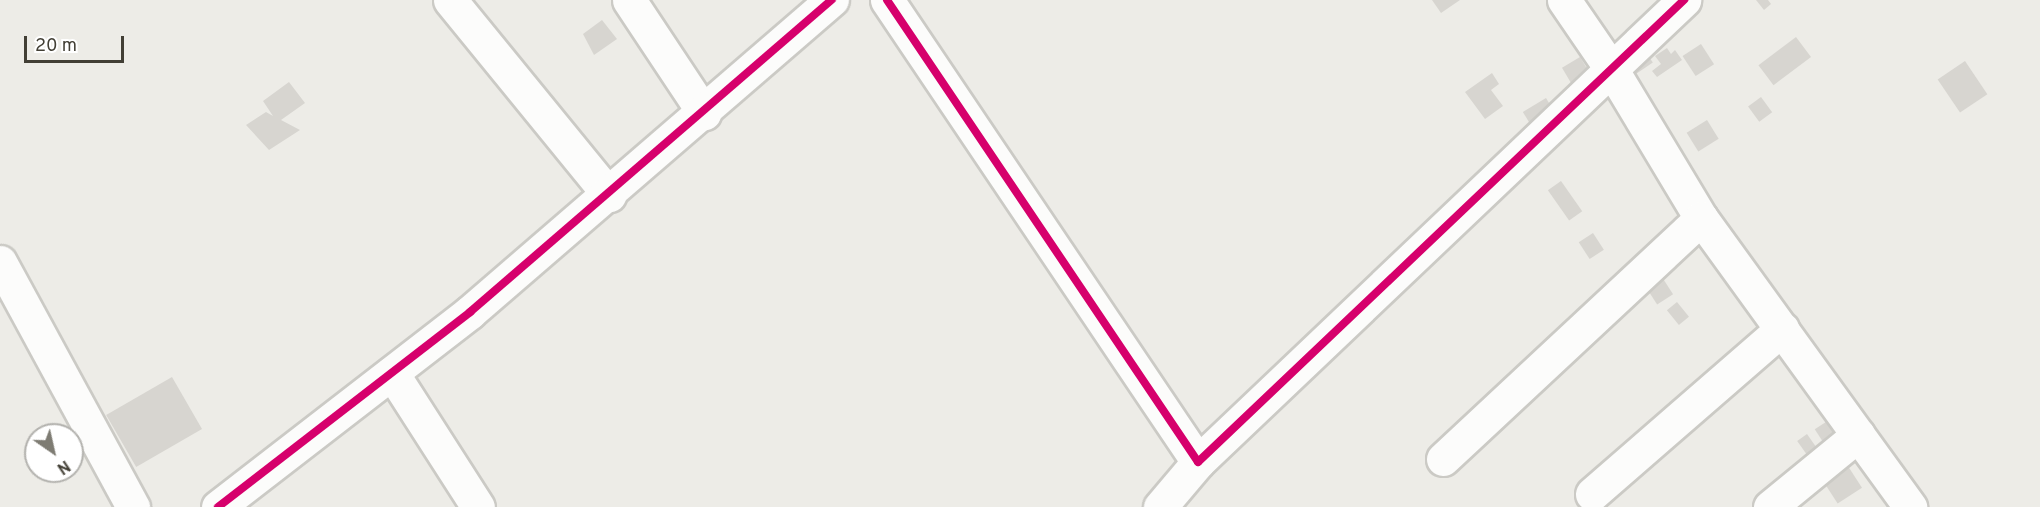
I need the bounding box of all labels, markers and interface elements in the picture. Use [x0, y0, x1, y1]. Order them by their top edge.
scale bar [27, 24, 128, 62]
text: 20 m [35, 35, 77, 58]
north arrow [24, 423, 84, 483]
text: N [53, 455, 73, 478]

